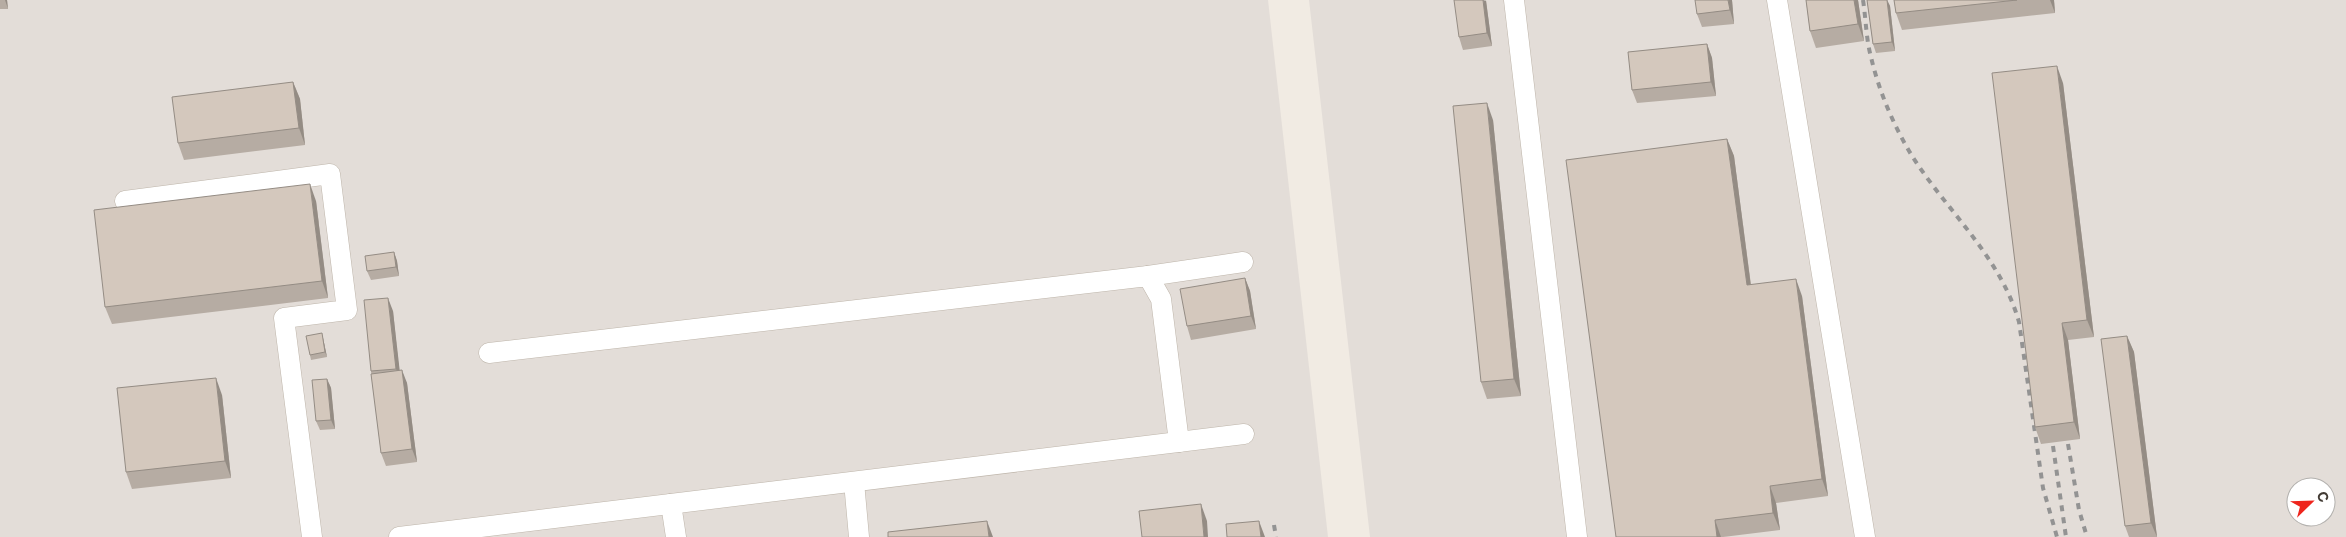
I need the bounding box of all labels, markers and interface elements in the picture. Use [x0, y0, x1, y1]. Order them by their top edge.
north arrow [2286, 477, 2336, 527]
text: С [2314, 489, 2333, 505]

